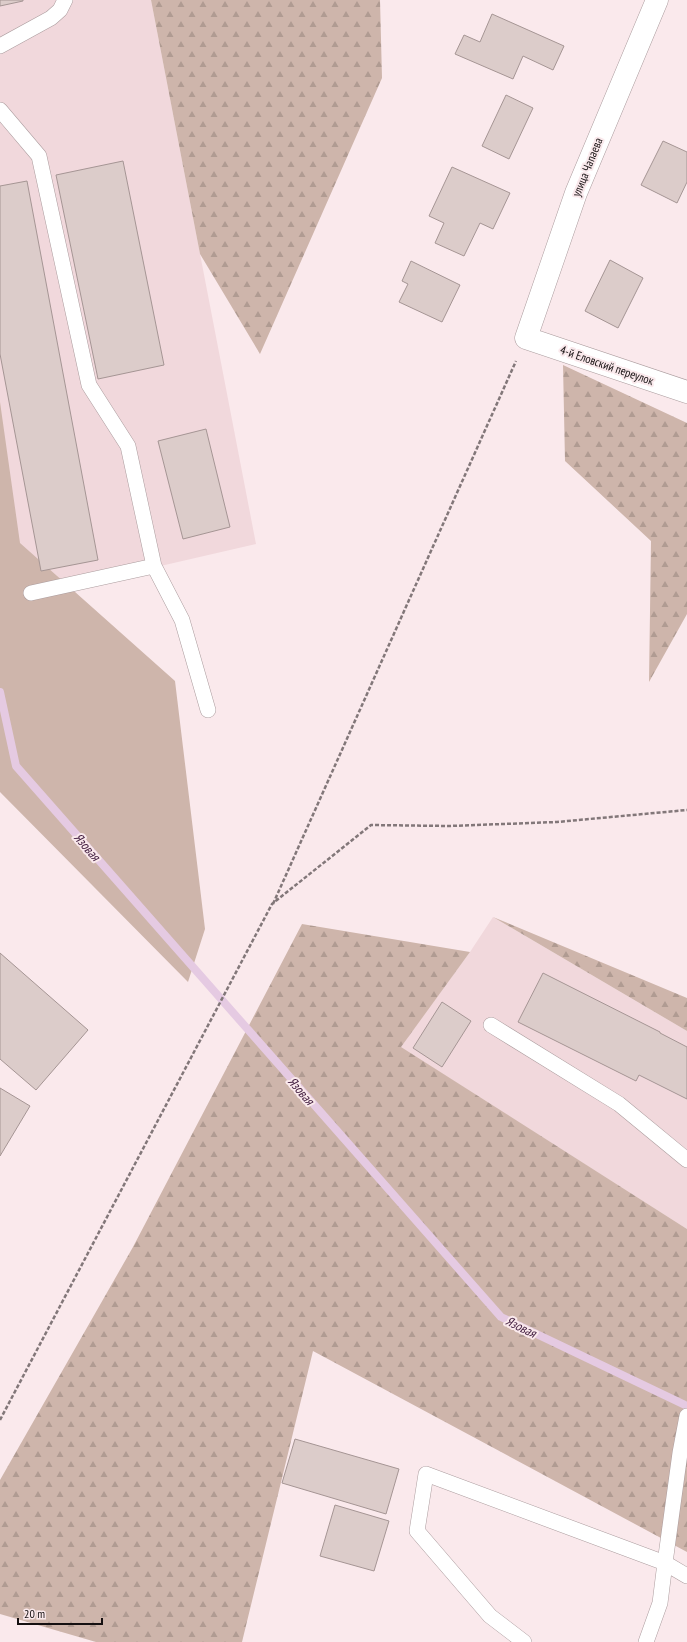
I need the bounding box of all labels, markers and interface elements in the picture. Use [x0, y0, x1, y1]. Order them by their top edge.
street label: улица Чапаева [568, 135, 606, 199]
street label: 4-й Еловский переулок [558, 342, 656, 388]
water label: Язовая [70, 829, 104, 865]
water label: Язовая [284, 1073, 318, 1109]
water label: Язовая [503, 1312, 540, 1342]
scale bar [18, 1600, 102, 1626]
text: 20 m [24, 1606, 45, 1621]

